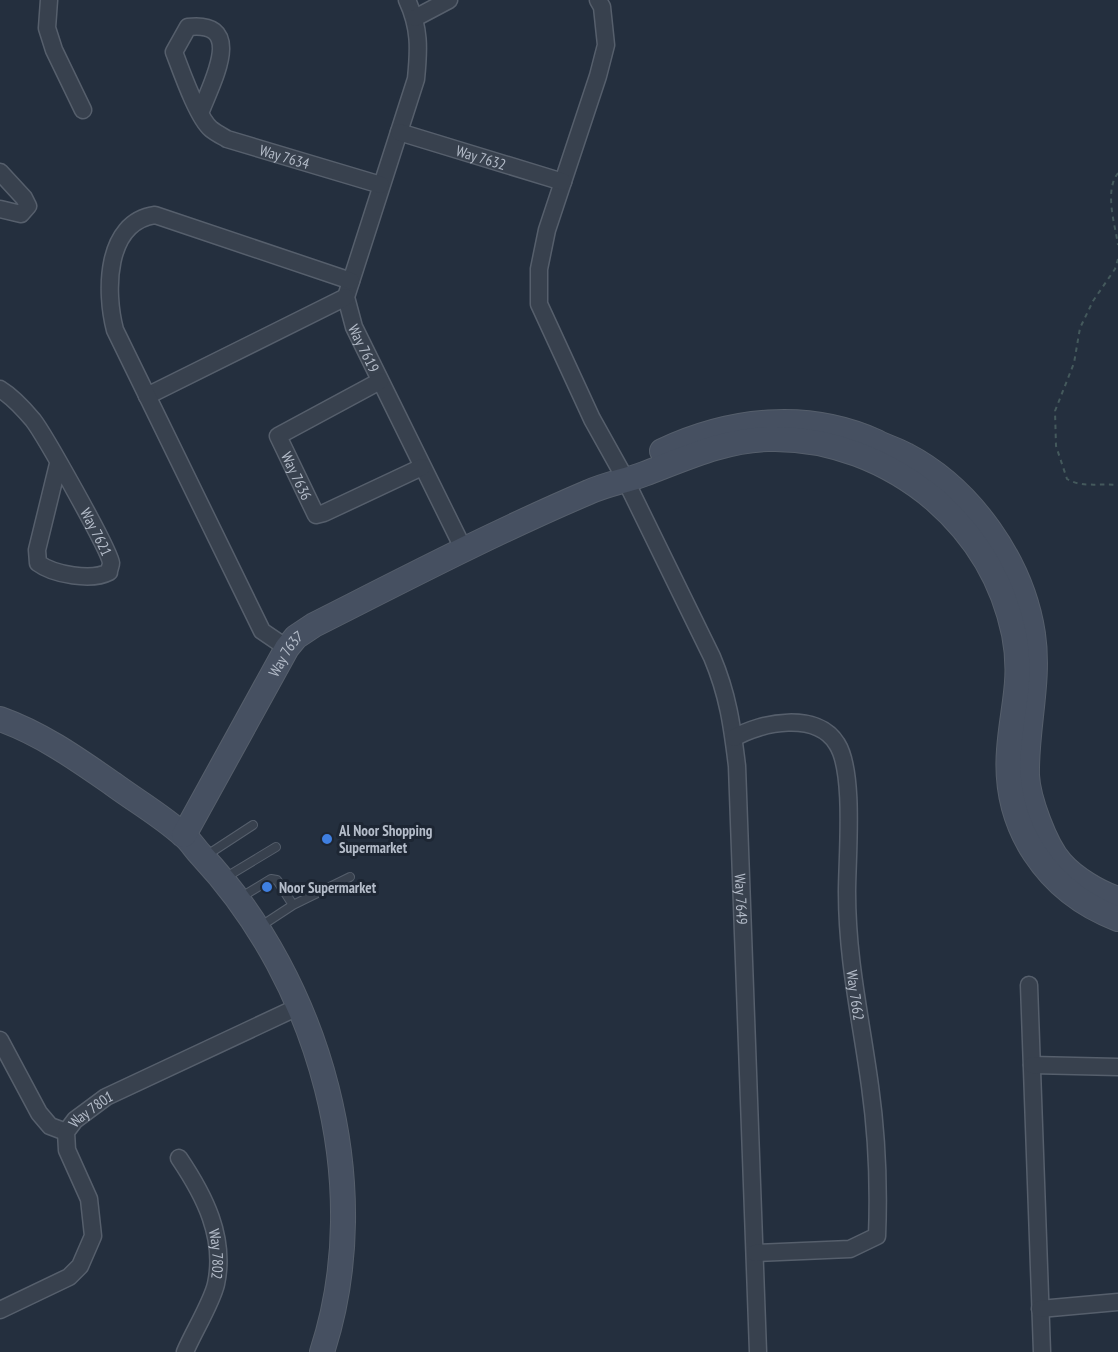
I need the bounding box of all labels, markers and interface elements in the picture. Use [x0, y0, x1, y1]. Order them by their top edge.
street label: Way 7634 [258, 140, 312, 173]
street label: Way 7632 [454, 141, 508, 174]
street label: Way 7619 [344, 321, 384, 375]
street label: Way 7636 [277, 449, 317, 503]
street label: Way 7621 [77, 505, 117, 559]
street label: Way 7637 [264, 626, 306, 680]
place label: Al Noor Shopping Supermarket [338, 821, 433, 857]
marker: Al Noor Shopping Supermarket [320, 832, 334, 846]
street label: Way 7649 [731, 873, 752, 925]
place label: Noor Supermarket [279, 878, 377, 897]
marker: Noor Supermarket [260, 880, 274, 894]
street label: Way 7662 [843, 969, 869, 1022]
street label: Way 7801 [64, 1086, 116, 1131]
street label: Way 7802 [205, 1227, 228, 1281]

